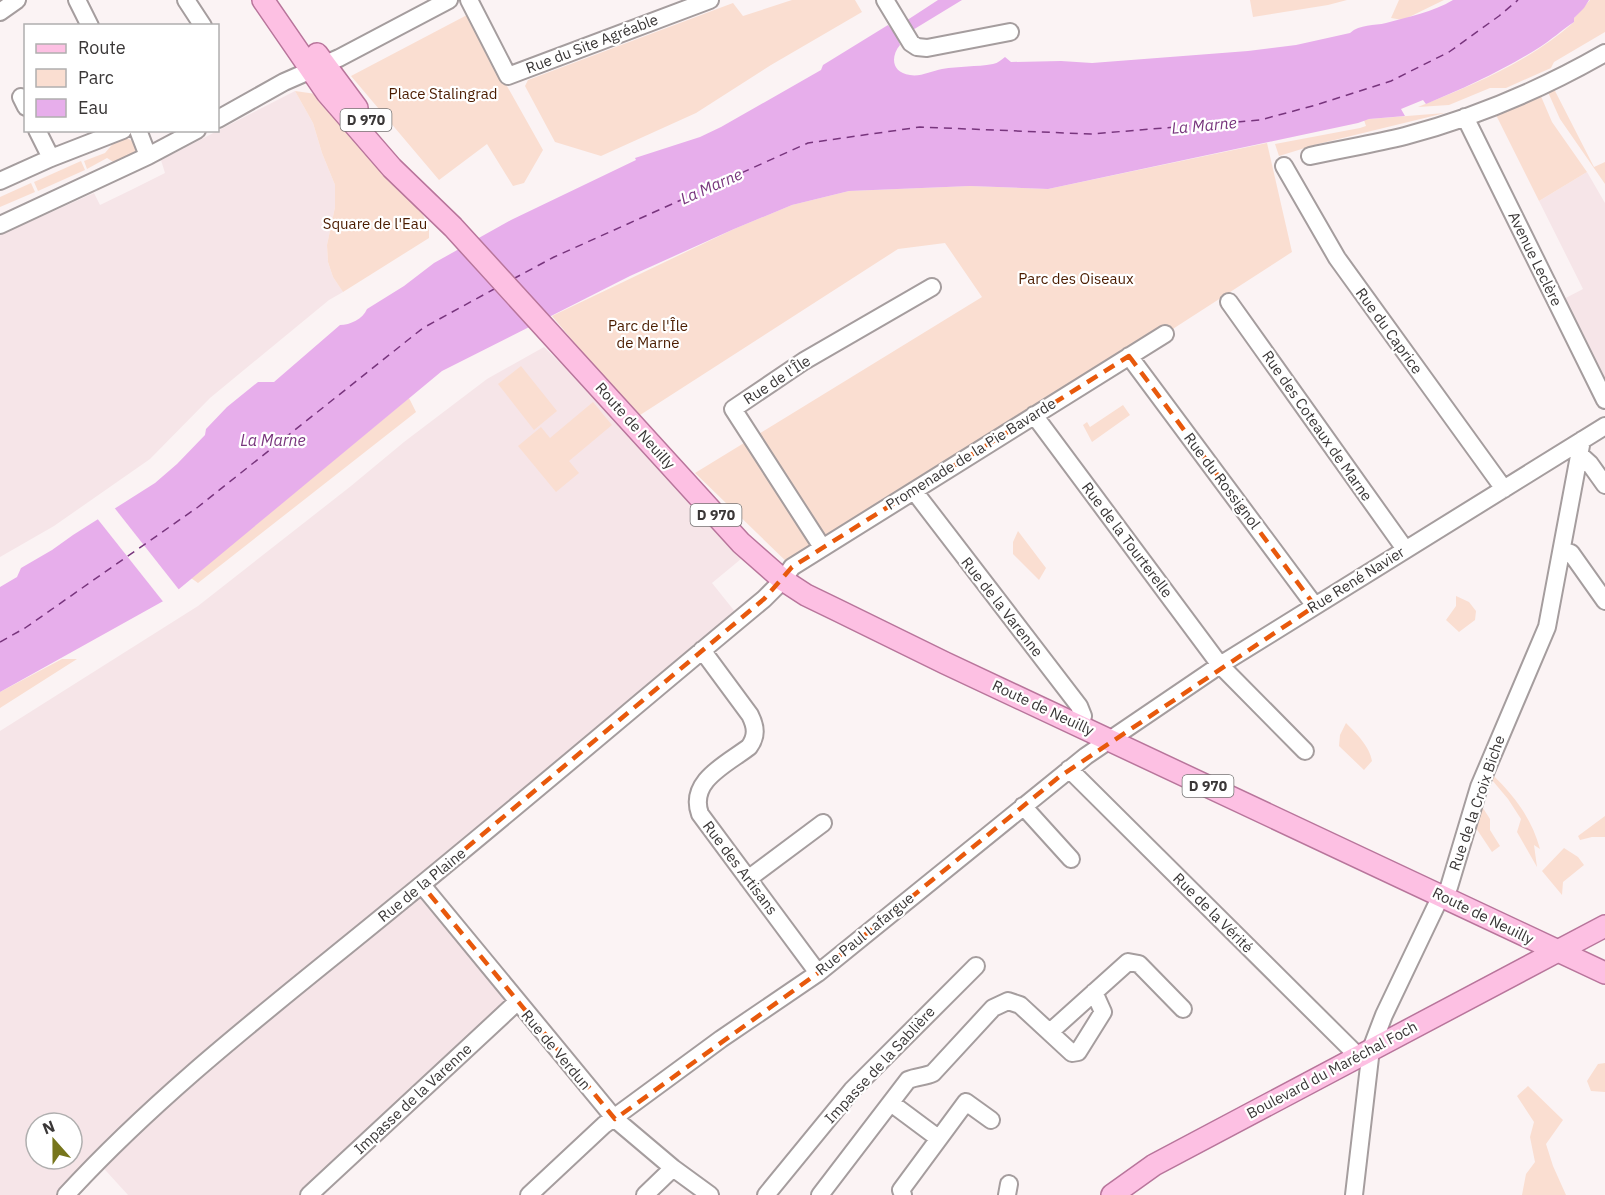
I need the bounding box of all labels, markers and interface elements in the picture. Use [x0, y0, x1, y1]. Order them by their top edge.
street label: Rue du Site Agréable [523, 10, 661, 78]
legend [24, 24, 219, 132]
text: Route [78, 36, 126, 59]
text: Parc [78, 66, 114, 89]
park label: Place Stalingrad [389, 84, 497, 103]
text: Eau [78, 96, 108, 119]
road number: D 970 [340, 109, 392, 131]
water label: La Marne [1170, 112, 1238, 138]
water label: La Marne [677, 164, 745, 208]
street label: Avenue Leclère [1504, 208, 1567, 309]
park label: Square de l'Eau [323, 214, 427, 233]
park label: Parc des Oiseaux [1018, 269, 1134, 288]
street label: Rue du Caprice [1352, 284, 1427, 377]
park label: Parc de l'Île de Marne [608, 316, 688, 352]
street label: Rue des Coteaux de Marne [1258, 347, 1377, 505]
street label: Rue de l'Île [740, 351, 814, 408]
street label: Route de Neuilly [591, 378, 680, 473]
street label: Promenade de la Pie Bavarde [882, 393, 1059, 514]
street label: Rue du Rossignol [1180, 429, 1265, 533]
water label: La Marne [240, 430, 306, 450]
street label: Rue de la Tourterelle [1078, 478, 1177, 601]
road number: D 970 [690, 504, 742, 526]
street label: Rue René Navier [1304, 542, 1408, 617]
street label: Rue de la Varenne [957, 553, 1047, 660]
street label: Route de Neuilly [989, 676, 1098, 740]
street label: Rue de la Croix Biche [1444, 733, 1509, 873]
road number: D 970 [1182, 775, 1234, 797]
street label: Rue des Artisans [699, 817, 782, 919]
street label: Rue de la Plaine [374, 843, 470, 926]
street label: Rue de la Vérité [1169, 869, 1257, 957]
street label: Route de Neuilly [1429, 883, 1537, 948]
street label: Rue Paul Lafargue [812, 888, 918, 979]
street label: Impasse de la Sablière [820, 1002, 939, 1127]
street label: Rue de Verdun [517, 1006, 595, 1093]
street label: Boulevard du Maréchal Foch [1243, 1016, 1420, 1123]
street label: Impasse de la Varenne [350, 1039, 475, 1158]
north arrow [24, 1111, 84, 1171]
text: N [40, 1116, 58, 1138]

